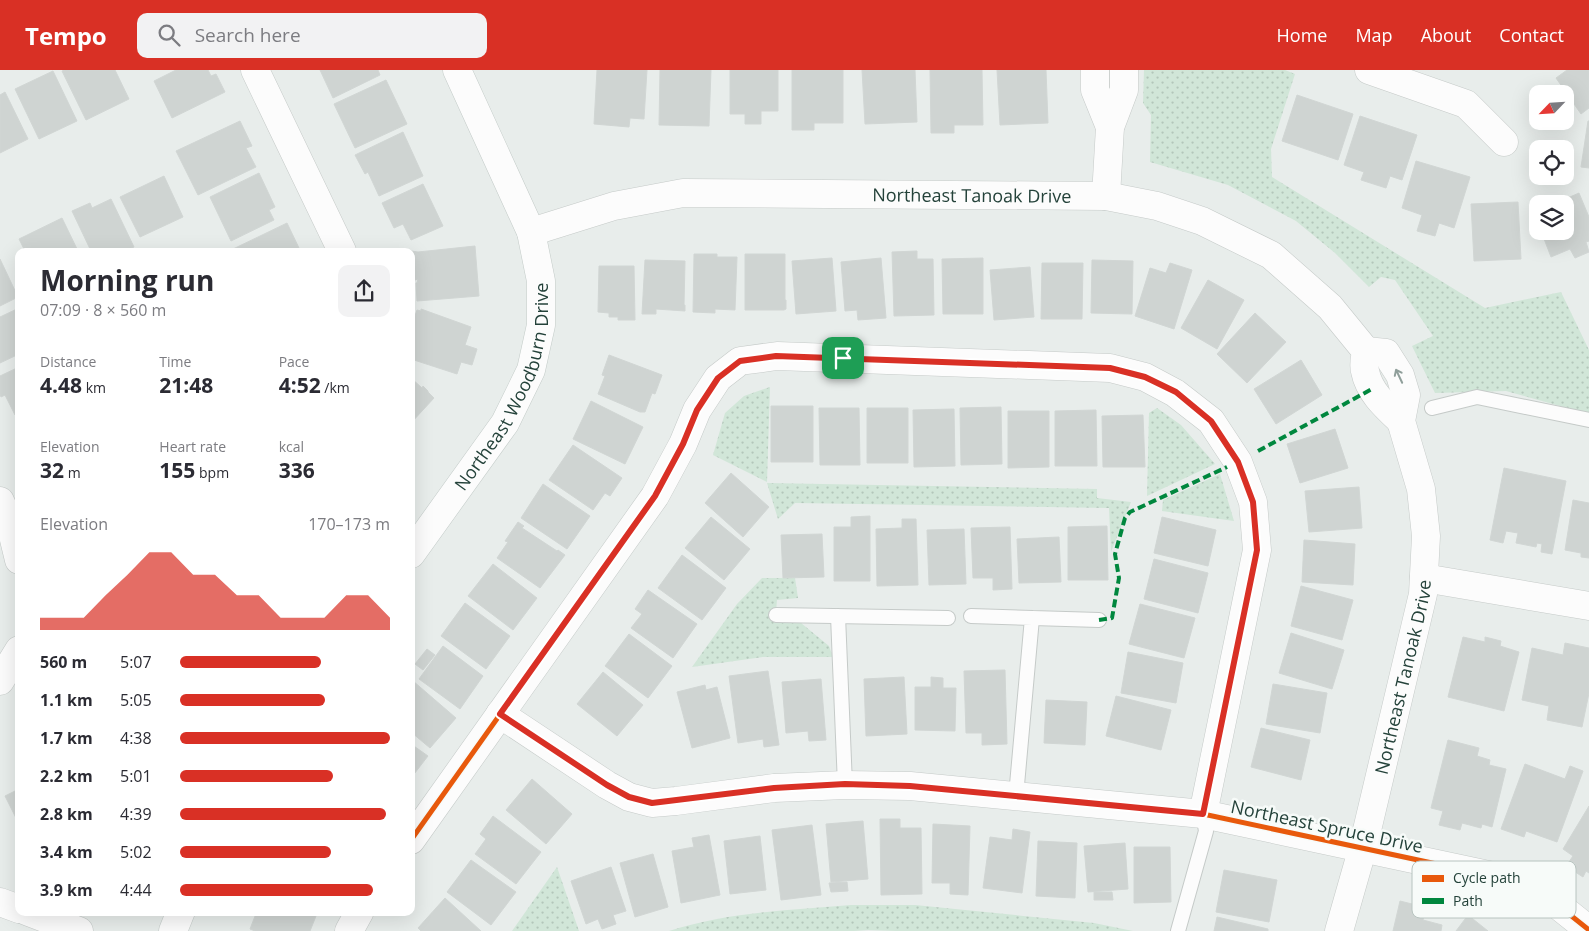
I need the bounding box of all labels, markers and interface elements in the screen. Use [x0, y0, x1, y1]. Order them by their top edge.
search box [137, 13, 487, 58]
text: Tempo [25, 19, 107, 52]
icon: search [155, 21, 183, 49]
text: Search here [195, 22, 301, 48]
text: Home [1277, 23, 1327, 47]
text: Map [1355, 23, 1393, 47]
text: About [1421, 23, 1471, 47]
text: Contact [1499, 23, 1564, 47]
north arrow [1529, 85, 1574, 130]
map controls [1529, 85, 1574, 240]
button: locate [1529, 140, 1574, 185]
street label: Northeast Tanoak Drive [872, 182, 1071, 208]
button: layers [1529, 195, 1574, 240]
text: Morning run [40, 261, 214, 299]
button: share [338, 265, 390, 317]
street label: Northeast Woodburn Drive [449, 283, 553, 495]
text: 07:09 · 8 × 560 m [40, 299, 166, 321]
pin [822, 337, 864, 379]
icon: arrive [829, 344, 857, 372]
text: Distance [40, 352, 96, 371]
text: Time [159, 352, 191, 371]
text: Pace [279, 352, 309, 371]
one-way arrow [1394, 369, 1404, 384]
text: 4.48 [40, 371, 82, 399]
text: 21:48 [159, 371, 213, 399]
text: 4:52 [279, 371, 321, 399]
text: km [82, 378, 106, 397]
text: /km [321, 378, 350, 397]
text: Elevation [40, 437, 99, 456]
text: Heart rate [159, 437, 226, 456]
text: kcal [279, 437, 304, 456]
text: 32 [40, 456, 64, 484]
text: 155 [159, 456, 195, 484]
text: 336 [279, 456, 315, 484]
text: m [64, 463, 81, 482]
text: bpm [195, 463, 229, 482]
text: Elevation [40, 513, 108, 535]
text: 170–173 m [308, 513, 390, 535]
street label: Northeast Tanoak Drive [1369, 579, 1436, 777]
text: 560 m [40, 651, 87, 673]
text: 5:07 [120, 651, 152, 673]
text: 1.1 km [40, 689, 93, 711]
text: 5:05 [120, 689, 152, 711]
text: 1.7 km [40, 727, 93, 749]
text: 4:38 [120, 727, 152, 749]
text: 2.2 km [40, 765, 93, 787]
text: 5:01 [120, 765, 152, 787]
street label: Northeast Spruce Drive [1229, 794, 1425, 858]
text: 2.8 km [40, 803, 93, 825]
text: 4:39 [120, 803, 152, 825]
text: 3.4 km [40, 841, 93, 863]
text: 5:02 [120, 841, 152, 863]
legend [1412, 861, 1576, 918]
text: Cycle path [1453, 868, 1521, 887]
text: 3.9 km [40, 879, 93, 901]
text: 4:44 [120, 879, 152, 901]
text: Path [1453, 891, 1483, 910]

